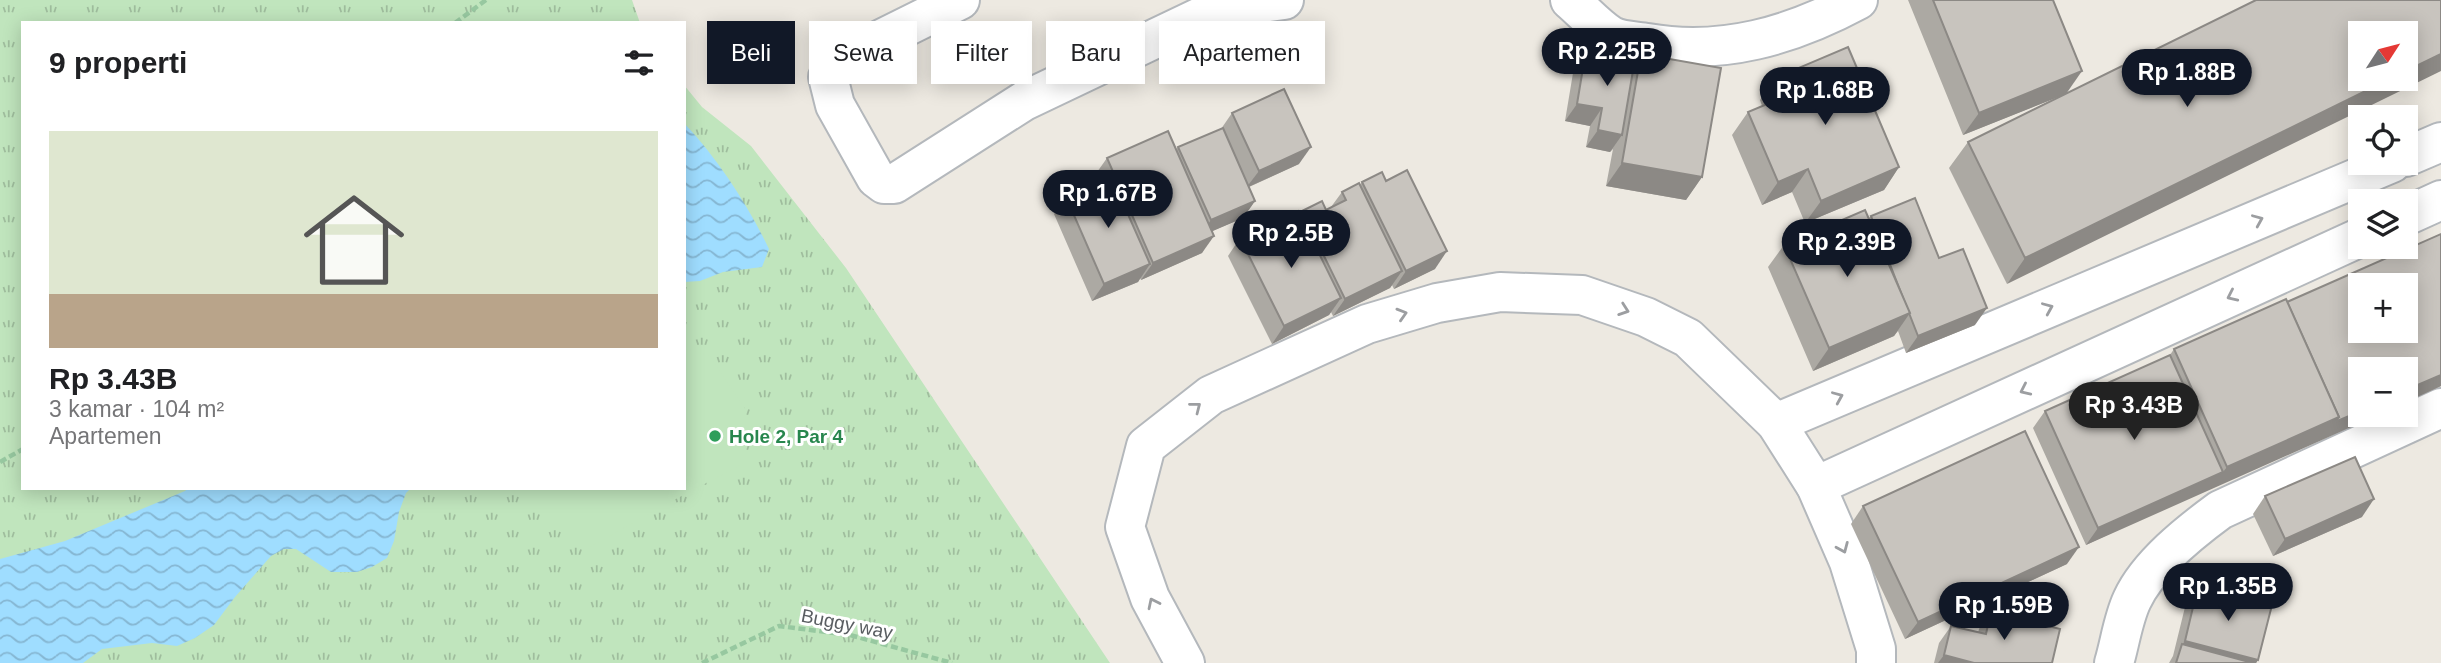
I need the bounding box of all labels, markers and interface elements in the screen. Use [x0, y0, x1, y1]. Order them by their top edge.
chip: Beli [707, 21, 795, 84]
chip: Sewa [809, 21, 917, 84]
chip: Filter [931, 21, 1032, 84]
chip: Baru [1046, 21, 1145, 84]
chip: Apartemen [1159, 21, 1325, 84]
north arrow [2348, 21, 2418, 91]
map controls [2348, 21, 2418, 427]
pin: Rp 2.25B [1535, 28, 1679, 88]
text: Rp 2.25B [1558, 38, 1656, 64]
icon: filters [620, 44, 658, 82]
text: 9 properti [49, 46, 187, 79]
pin: Rp 1.88B [2115, 50, 2259, 109]
text: Rp 1.88B [2138, 59, 2236, 85]
pin: Rp 1.68B [1753, 68, 1897, 127]
text: Rp 1.68B [1776, 77, 1874, 103]
button: locate [2348, 105, 2418, 175]
pin: Rp 1.67B [1036, 170, 1180, 230]
icon: home [291, 177, 417, 303]
text: Rp 1.67B [1059, 180, 1157, 206]
button: layers [2348, 189, 2418, 259]
pin: Rp 2.5B [1226, 210, 1356, 270]
one-way arrow [2251, 214, 2263, 228]
pin: Rp 2.39B [1775, 219, 1919, 279]
text: Rp 2.5B [1248, 220, 1334, 246]
text: Rp 2.39B [1798, 229, 1896, 255]
button: + [2348, 273, 2418, 343]
one-way arrow [2227, 288, 2239, 302]
one-way arrow [1618, 302, 1630, 316]
one-way arrow [2041, 302, 2053, 316]
one-way arrow [1396, 307, 1408, 322]
button: − [2348, 357, 2418, 427]
text: Rp 3.43B [49, 362, 177, 395]
one-way arrow [2020, 382, 2032, 396]
pin: Rp 3.43B [2062, 382, 2206, 442]
one-way arrow [1831, 391, 1844, 405]
text: Rp 3.43B [2085, 392, 2183, 418]
text: 3 kamar · 104 m² [49, 396, 224, 422]
one-way arrow [1188, 403, 1200, 416]
text: Apartemen [49, 423, 162, 449]
place label: Hole 2, Par 4 [729, 426, 843, 447]
marker: Hole 2, Par 4 [707, 428, 723, 444]
one-way arrow [1835, 542, 1849, 554]
pin: Rp 1.35B [2156, 564, 2300, 623]
text: Rp 1.35B [2179, 573, 2277, 599]
pin: Rp 1.59B [1932, 582, 2076, 642]
text: Rp 1.59B [1955, 592, 2053, 618]
one-way arrow [1147, 598, 1161, 610]
street label: Buggy way [799, 605, 895, 643]

